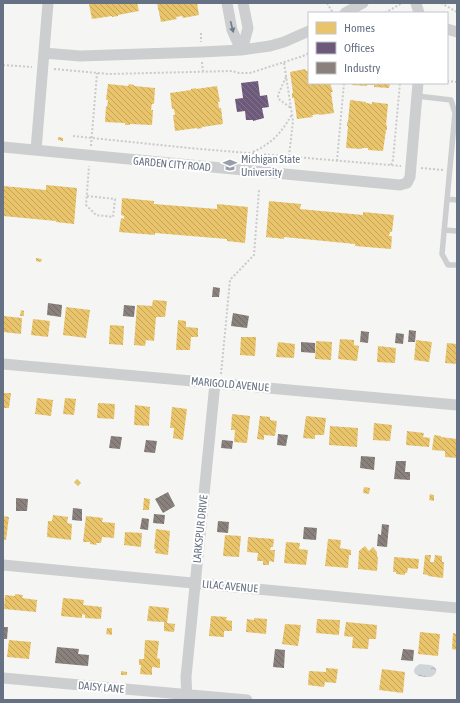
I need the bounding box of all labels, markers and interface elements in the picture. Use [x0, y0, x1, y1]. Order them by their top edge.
legend [308, 12, 448, 84]
one-way arrow [229, 21, 235, 33]
text: Homes [344, 21, 375, 35]
text: Offices [344, 41, 374, 55]
text: Industry [344, 61, 381, 75]
place label: Michigan State University [241, 153, 300, 178]
street label: GARDEN CITY ROAD [133, 155, 211, 173]
school or university icon: Michigan State University [222, 157, 238, 173]
street label: MARIGOLD AVENUE [191, 375, 270, 393]
street label: LARKSPUR DRIVE [190, 494, 210, 564]
street label: LILAC AVENUE [202, 578, 259, 594]
street label: DAISY LANE [77, 679, 125, 695]

